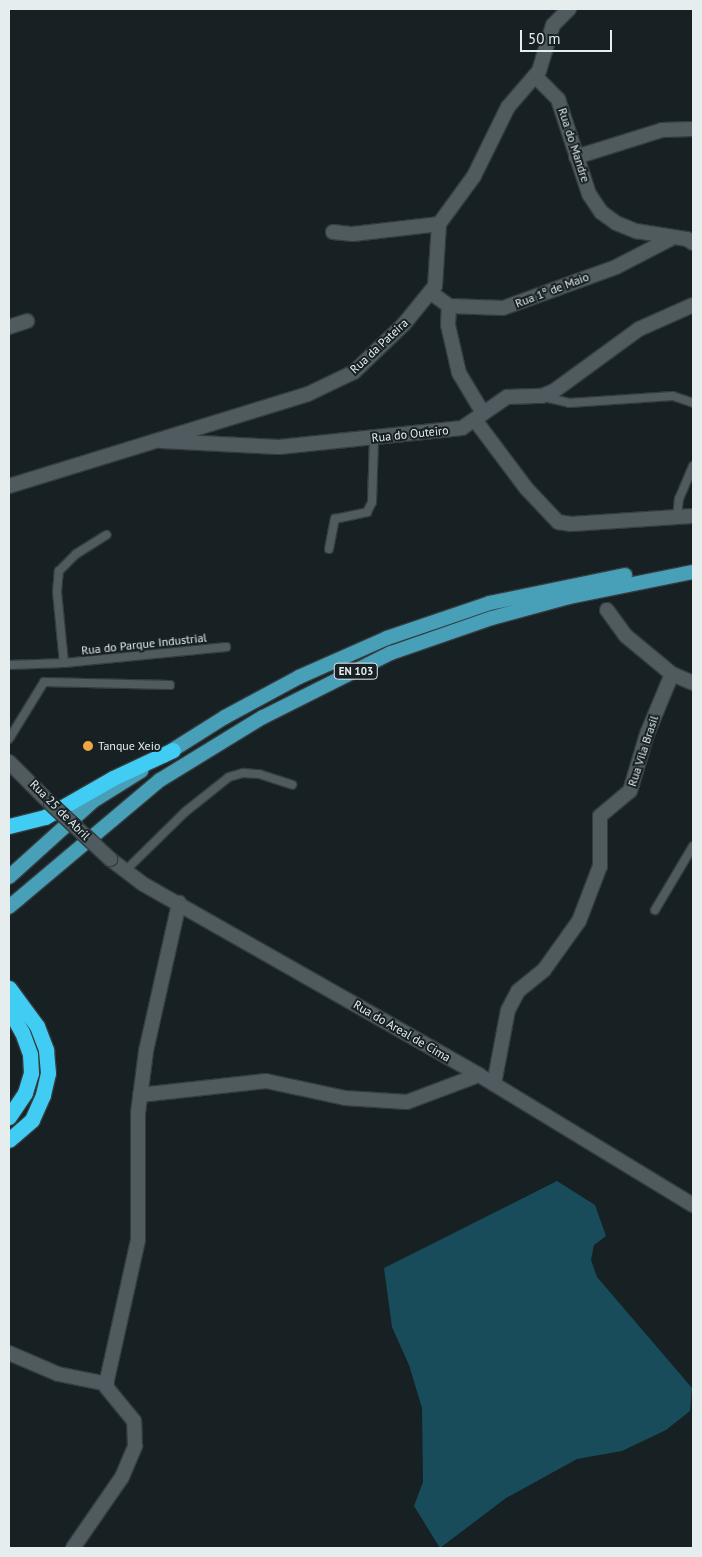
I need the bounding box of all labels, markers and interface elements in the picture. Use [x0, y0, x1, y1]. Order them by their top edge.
scale bar [522, 20, 614, 52]
text: 50 m [528, 29, 561, 48]
street label: Rua do Mandre [555, 106, 593, 184]
street label: Rua 1º de Maio [513, 269, 591, 311]
street label: Rua da Pateira [347, 316, 411, 376]
street label: Rua do Outeiro [371, 423, 449, 445]
street label: Rua do Parque Industrial [81, 630, 207, 658]
road number: EN 103 [334, 662, 378, 679]
street label: Rua Vila Brasil [625, 714, 661, 788]
place label: Tanque Xeio [98, 739, 161, 753]
marker: Tanque Xeio [82, 740, 94, 752]
street label: Rua 25 de Abril [27, 777, 93, 843]
street label: Rua do Areal de Cima [351, 997, 453, 1065]

